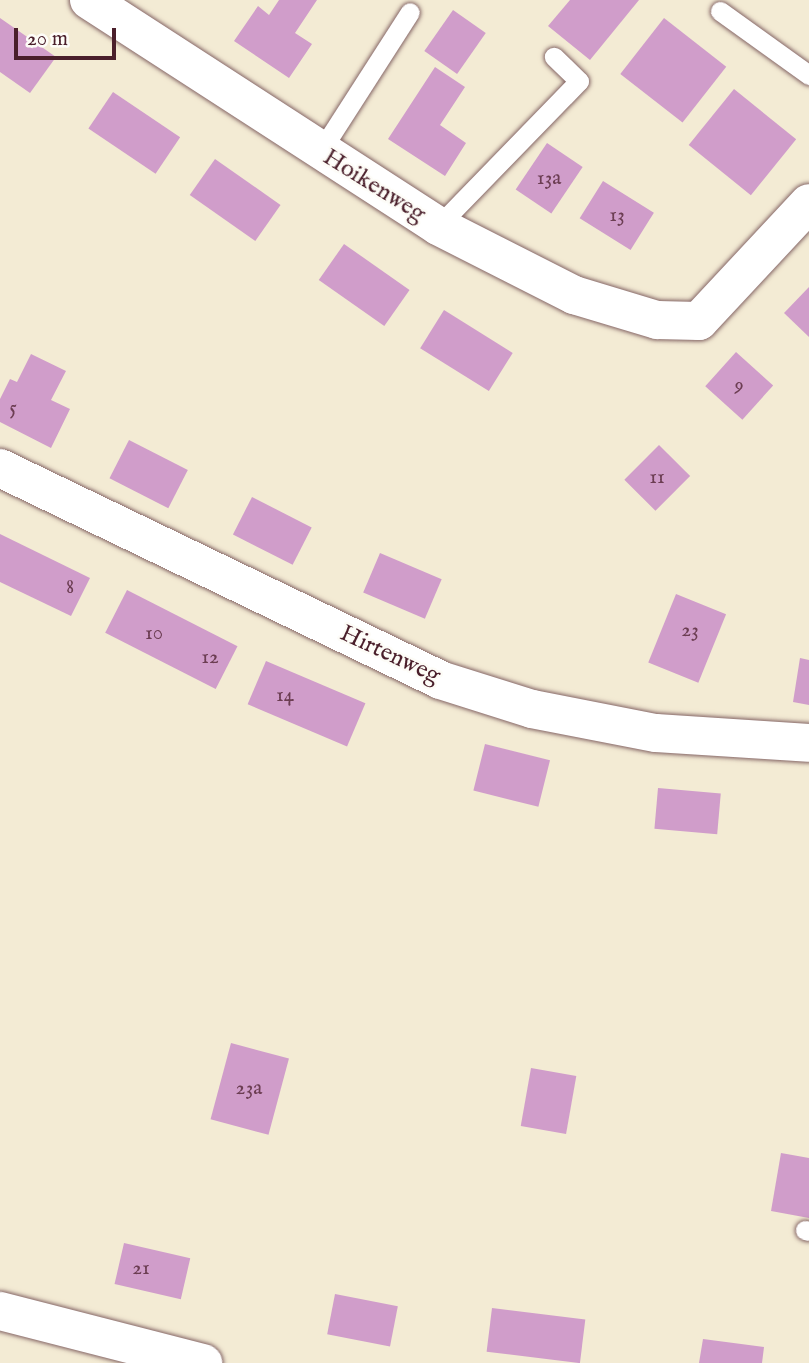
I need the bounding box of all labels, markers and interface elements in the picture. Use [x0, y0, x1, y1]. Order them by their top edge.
scale bar [18, 14, 119, 58]
text: 20 m [27, 26, 68, 53]
street label: Hoikenweg [317, 143, 431, 229]
house number: 13a [537, 166, 561, 192]
house number: 13 [609, 203, 625, 229]
house number: 9 [734, 373, 744, 399]
house number: 5 [9, 396, 17, 422]
house number: 11 [649, 465, 665, 491]
house number: 8 [66, 575, 74, 601]
house number: 23 [681, 618, 699, 644]
street label: Hirtenweg [335, 619, 445, 691]
house number: 10 [145, 621, 163, 647]
house number: 12 [201, 645, 219, 671]
house number: 14 [276, 683, 294, 709]
house number: 23a [236, 1076, 262, 1102]
house number: 21 [132, 1256, 150, 1282]

